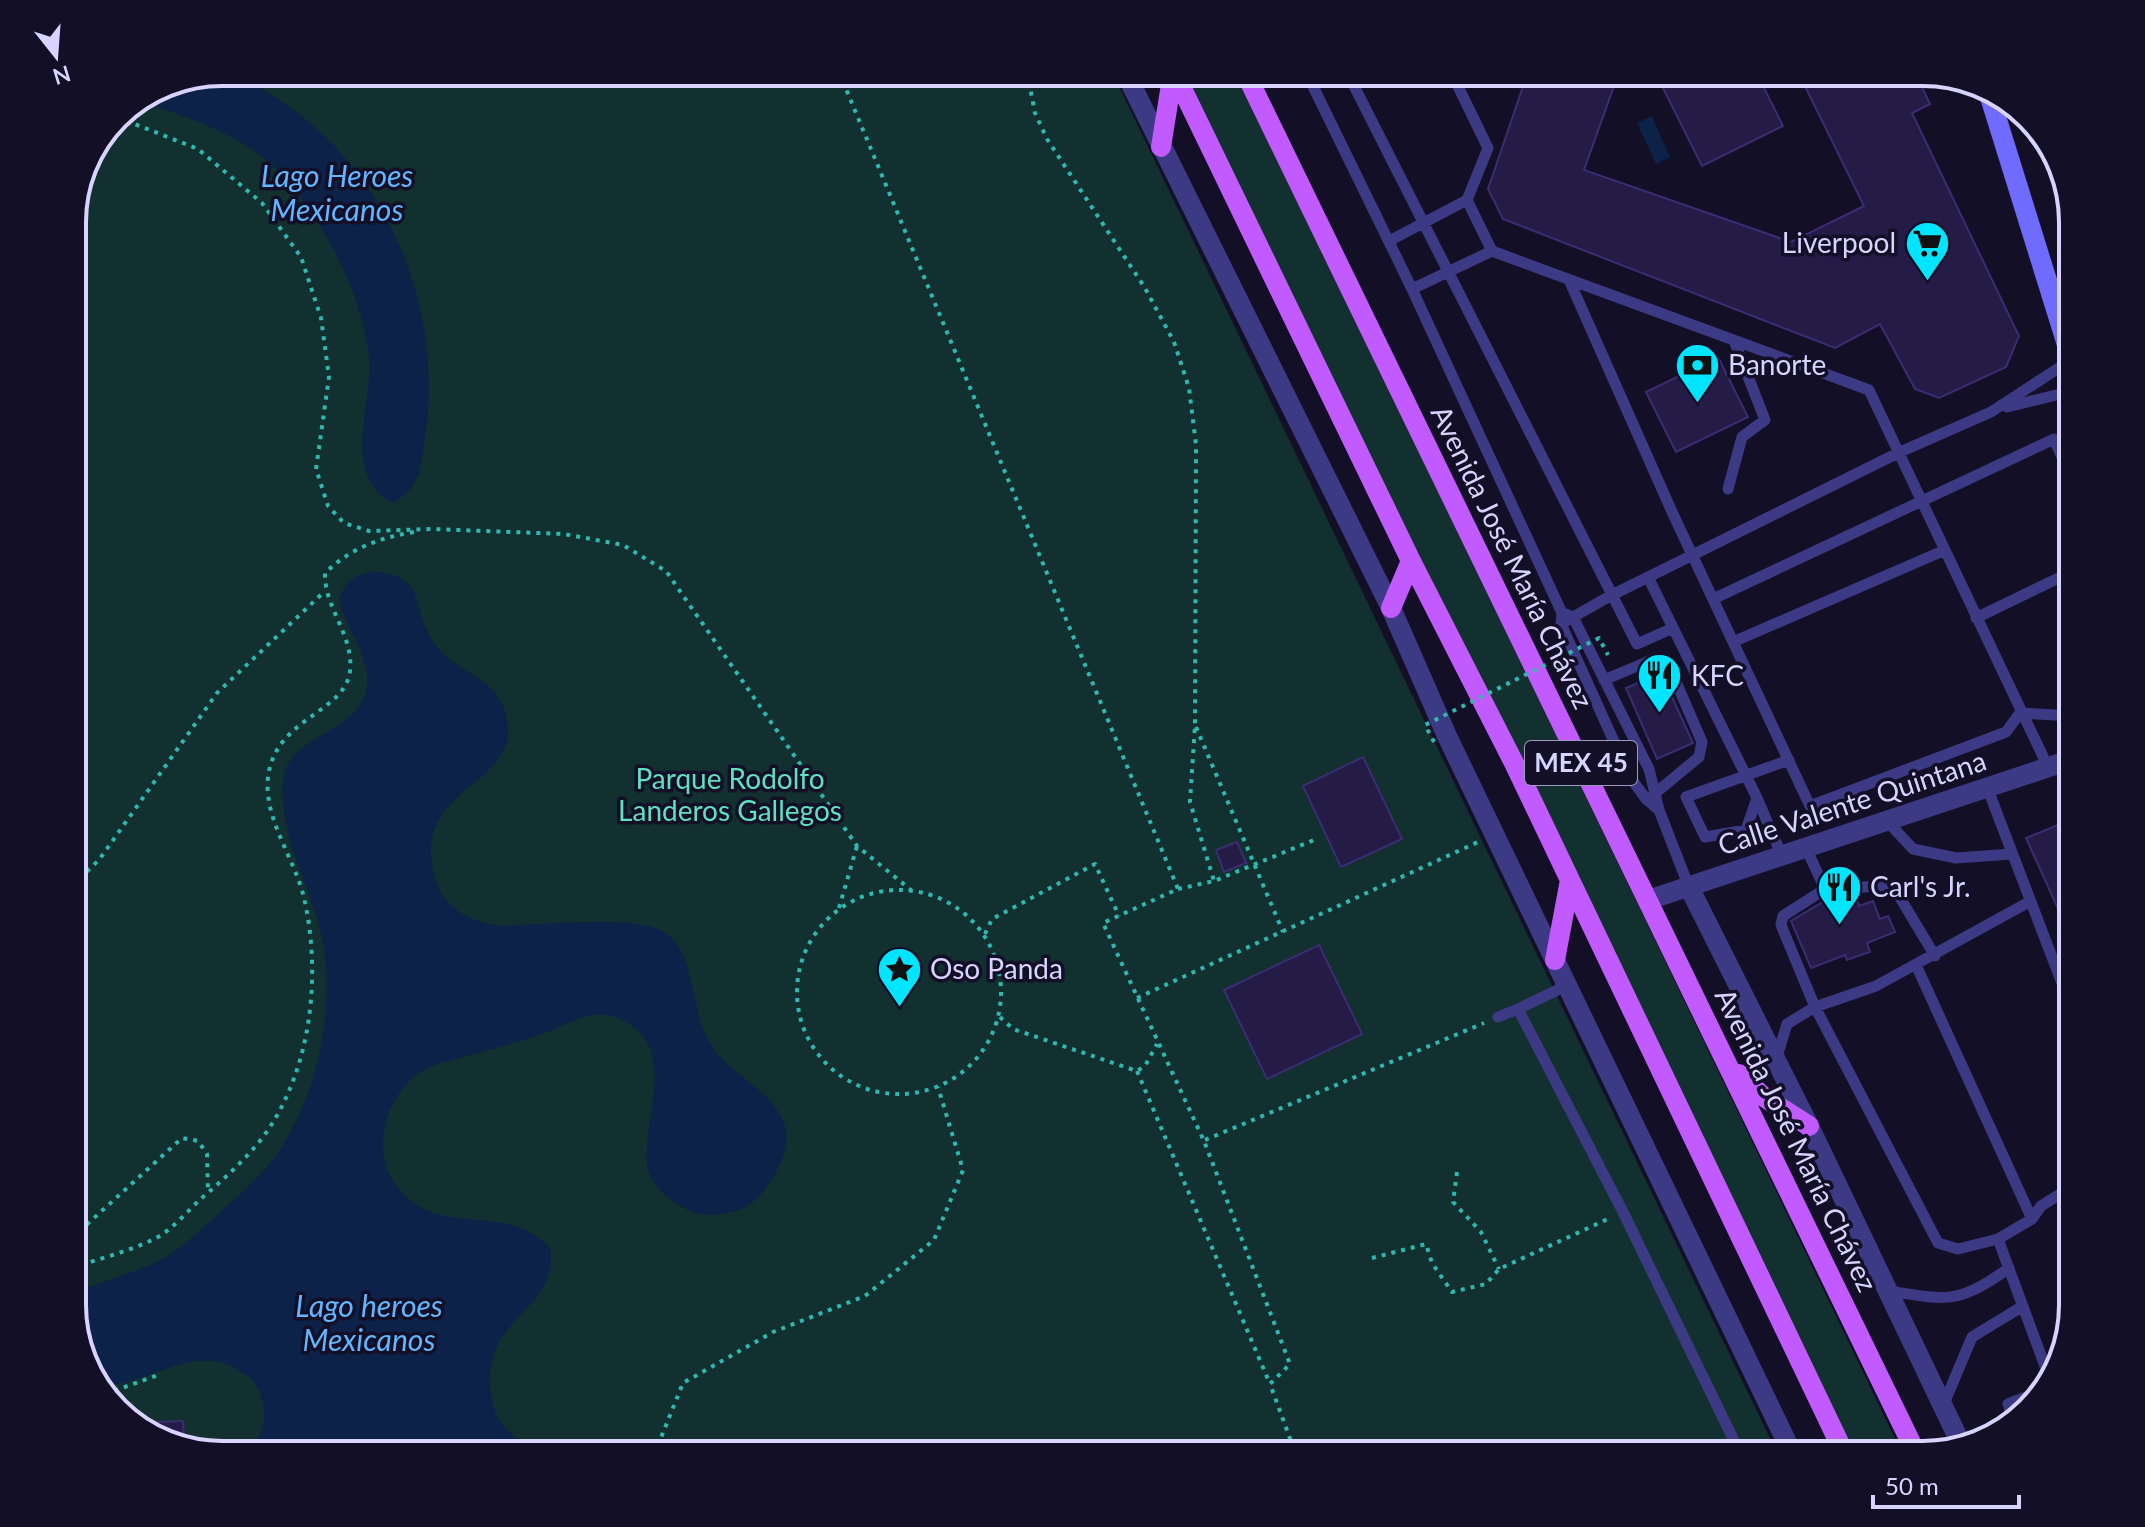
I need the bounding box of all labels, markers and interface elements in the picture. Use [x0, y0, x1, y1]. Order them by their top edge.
north arrow [16, 16, 96, 96]
text: N [50, 60, 74, 91]
water label: Lago Heroes Mexicanos [261, 157, 413, 227]
supermarket icon: Liverpool [1903, 219, 1951, 282]
place label: Liverpool [1782, 225, 1896, 259]
bank icon: Banorte [1673, 341, 1721, 404]
place label: Banorte [1728, 347, 1826, 381]
street label: Avenida José María Chávez [1425, 399, 1601, 714]
restaurant icon: KFC [1636, 652, 1684, 715]
place label: KFC [1691, 658, 1744, 692]
road number: MEX 45 [1525, 741, 1637, 785]
street label: Calle Valente Quintana [1713, 743, 1990, 861]
park label: Parque Rodolfo Landeros Gallegos [618, 761, 842, 827]
restaurant icon: Carl's Jr. [1815, 863, 1863, 926]
place label: Carl's Jr. [1870, 869, 1971, 903]
place icon: Oso Panda [875, 945, 923, 1008]
place label: Oso Panda [930, 951, 1063, 985]
street label: Avenida José María Chávez [1709, 982, 1885, 1297]
water label: Lago heroes Mexicanos [295, 1287, 443, 1357]
scale bar [1873, 1459, 2019, 1509]
text: 50 m [1885, 1471, 1939, 1500]

